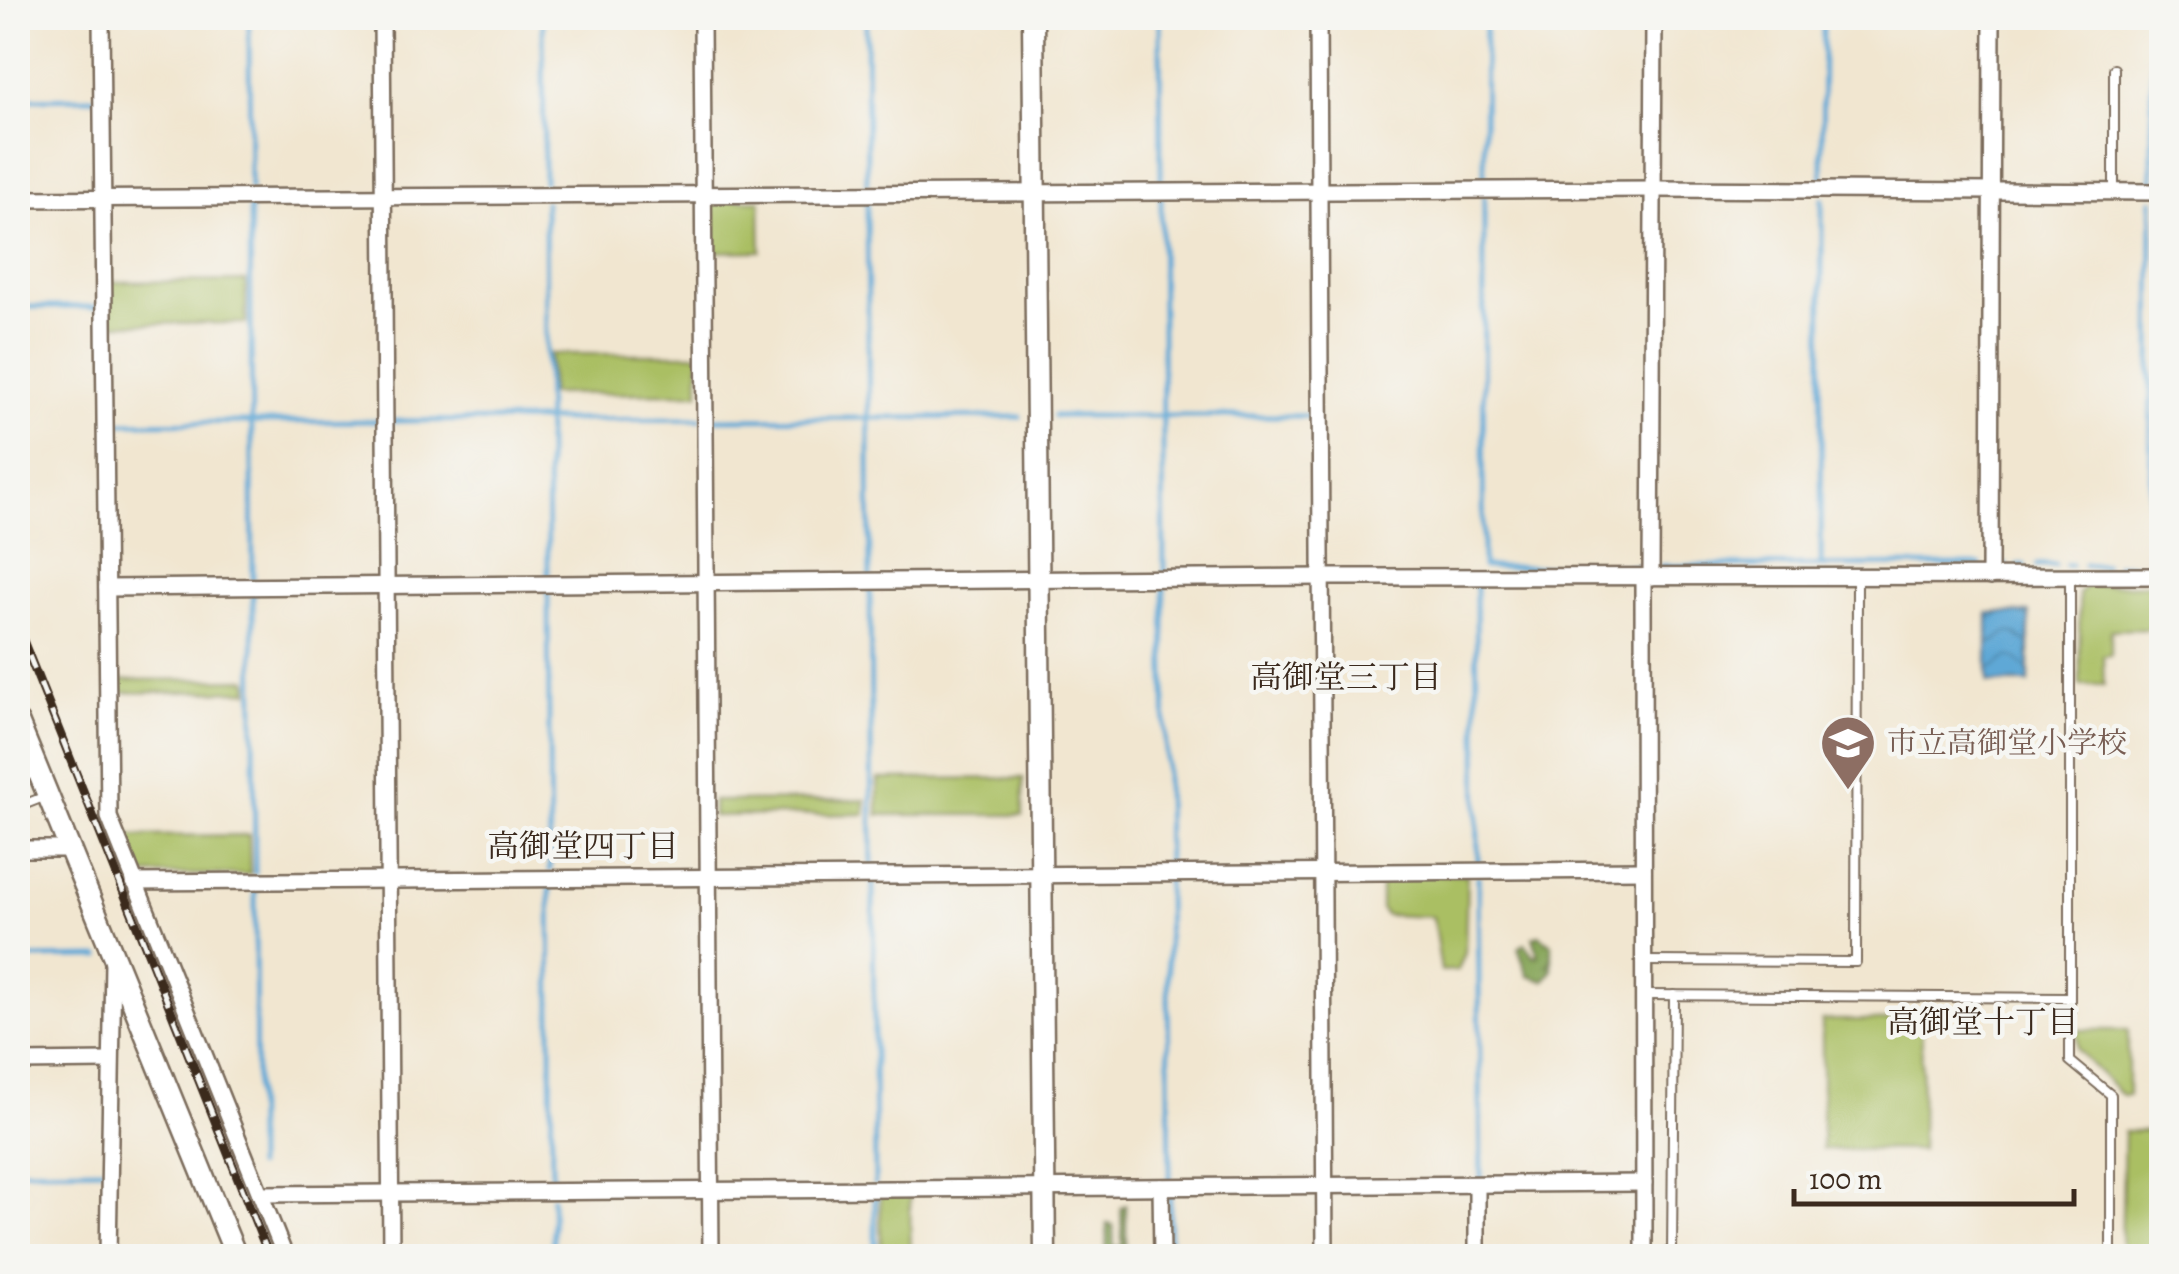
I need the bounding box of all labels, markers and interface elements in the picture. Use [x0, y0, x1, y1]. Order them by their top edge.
district label: 高御堂三丁目 [1250, 655, 1442, 699]
school or university icon: 市立高御堂小学校 [1818, 713, 1878, 792]
place label: 市立高御堂小学校 [1887, 723, 2127, 763]
district label: 高御堂四丁目 [487, 824, 679, 868]
district label: 高御堂十丁目 [1887, 1000, 2079, 1044]
scale bar [1794, 1144, 2074, 1206]
text: 100 m [1809, 1159, 1882, 1199]

